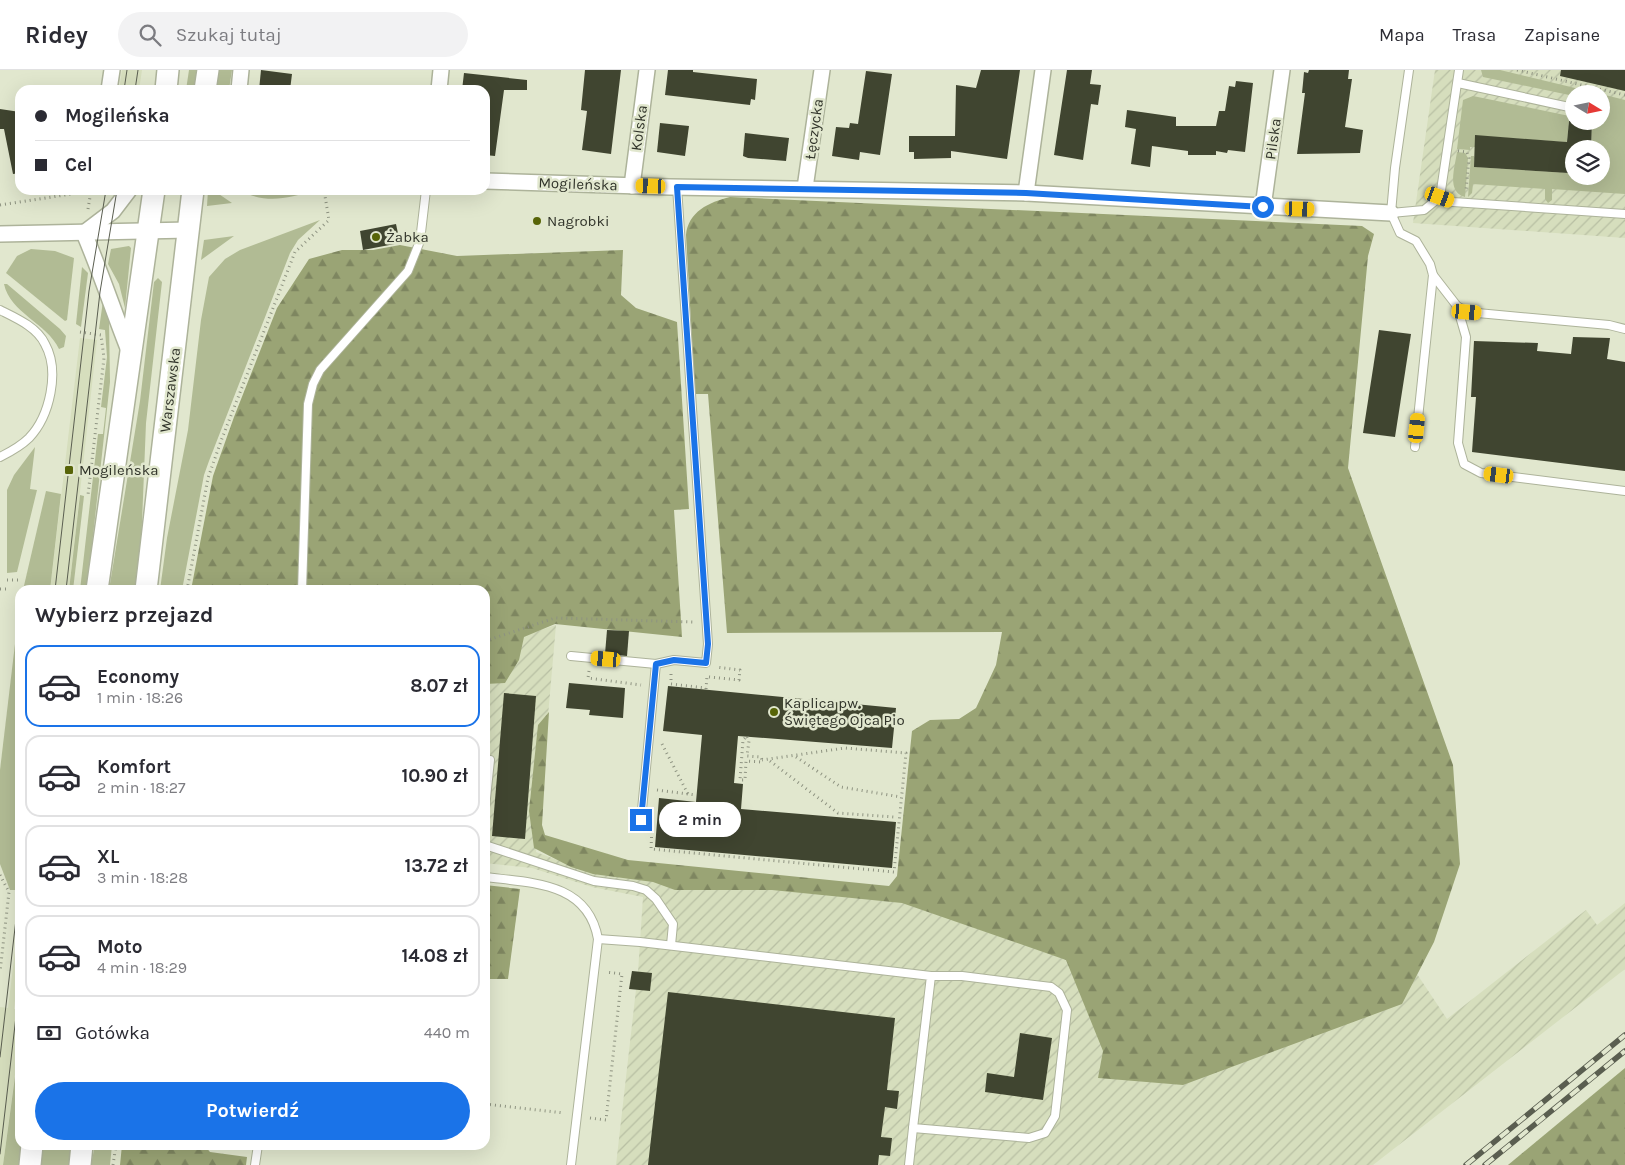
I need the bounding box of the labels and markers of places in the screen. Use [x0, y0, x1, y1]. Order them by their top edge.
place label: Nagrobki [547, 212, 609, 230]
marker: Nagrobki [531, 215, 543, 227]
place label: Żabka [386, 228, 429, 246]
marker: Żabka [370, 231, 382, 243]
place label: Mogileńska [79, 461, 158, 479]
marker: Mogileńska [63, 464, 75, 476]
place label: Kaplica pw. Świętego Ojca Pio [784, 694, 905, 729]
marker: Kaplica pw. Świętego Ojca Pio [768, 706, 780, 718]

